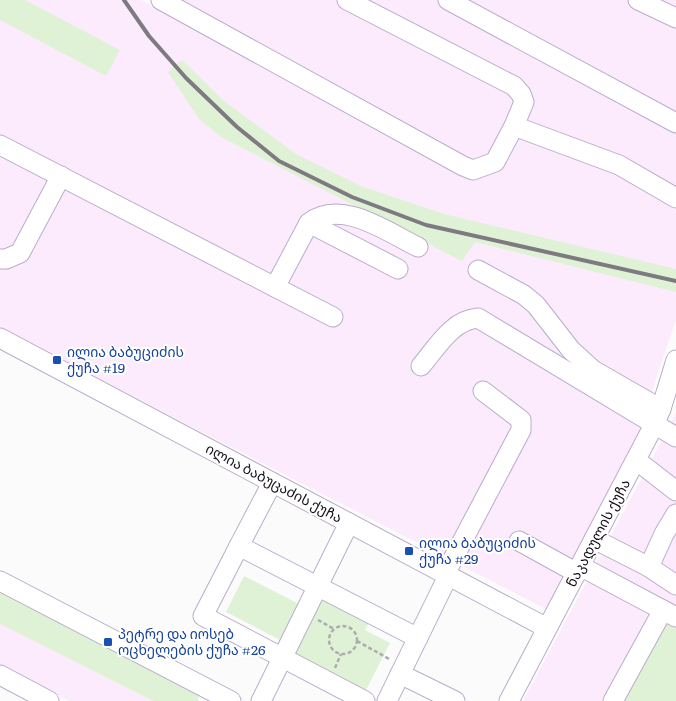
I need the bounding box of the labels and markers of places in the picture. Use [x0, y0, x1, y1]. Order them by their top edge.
place label: ილია ბაბუციძის ქუჩა #19 [67, 341, 184, 377]
marker: ილია ბაბუციძის ქუჩა #19 [51, 354, 63, 366]
place label: ილია ბაბუციძის ქუჩა #29 [419, 532, 536, 568]
marker: ილია ბაბუციძის ქუჩა #29 [403, 545, 415, 557]
place label: პეტრე და იოსებ ოცხელების ქუჩა #26 [118, 623, 266, 659]
marker: პეტრე და იოსებ ოცხელების ქუჩა #26 [102, 636, 114, 648]

